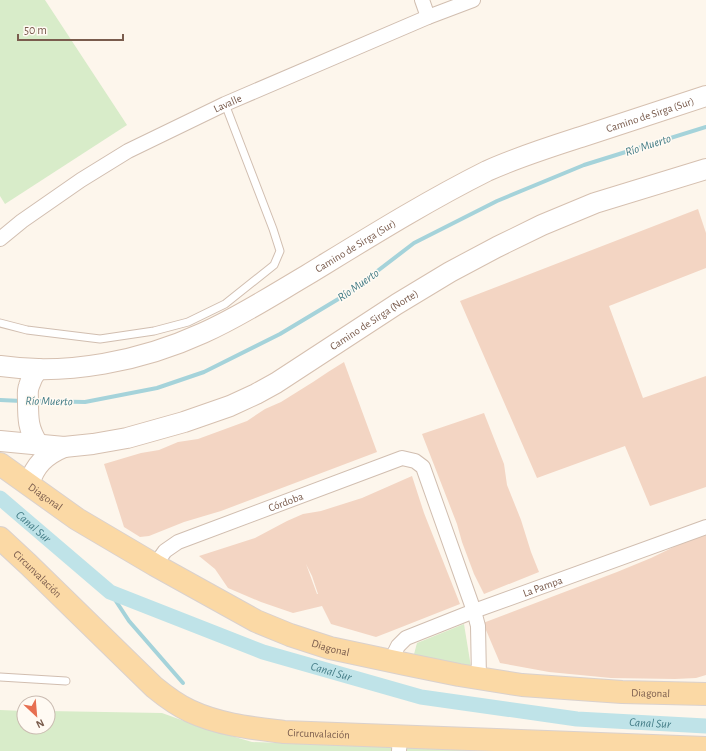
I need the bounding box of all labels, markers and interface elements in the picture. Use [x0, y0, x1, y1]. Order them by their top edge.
scale bar [18, 16, 123, 42]
text: 50 m [24, 24, 47, 36]
street label: Lavalle [212, 93, 243, 115]
street label: Camino de Sirga (Sur) [605, 95, 695, 134]
water label: Río Muerto [624, 132, 672, 158]
street label: Camino de Sirga (Sur) [313, 218, 398, 275]
water label: Río Muerto [335, 266, 381, 303]
street label: Camino de Sirga (Norte) [328, 288, 420, 352]
water label: Río Muerto [25, 395, 73, 407]
street label: Diagonal [26, 481, 64, 513]
street label: Córdoba [267, 491, 305, 514]
water label: Canal Sur [14, 508, 54, 545]
street label: Circunvalación [11, 548, 64, 600]
street label: La Pampa [521, 574, 564, 599]
street label: Diagonal [310, 637, 351, 658]
water label: Canal Sur [310, 660, 354, 683]
street label: Diagonal [631, 687, 670, 699]
north arrow [16, 695, 56, 735]
water label: Canal Sur [629, 716, 672, 730]
text: N [34, 717, 46, 730]
street label: Circunvalación [287, 727, 350, 740]

